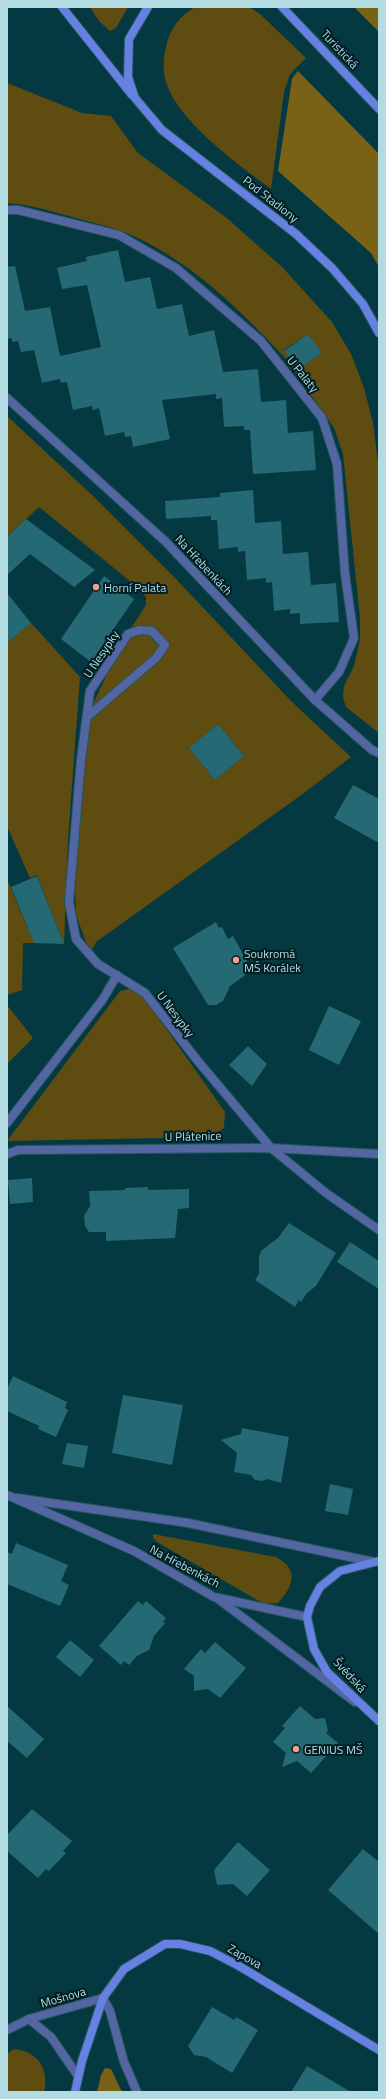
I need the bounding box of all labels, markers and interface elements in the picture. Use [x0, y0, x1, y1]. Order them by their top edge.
street label: Turistická [317, 25, 363, 73]
street label: Pod Stadiony [239, 171, 303, 227]
street label: U Palaty [282, 352, 324, 397]
street label: Na Hřebenkách [171, 530, 237, 600]
place label: Horní Palata [104, 578, 166, 597]
marker: Horní Palata [91, 582, 101, 592]
street label: U Nesypky [78, 626, 124, 682]
place label: Soukromá MŠ Korálek [244, 944, 301, 977]
marker: Soukromá MŠ Korálek [231, 955, 241, 965]
street label: U Nesypky [152, 987, 200, 1041]
street label: U Plátenice [164, 1126, 222, 1146]
street label: Na Hřebenkách [146, 1539, 224, 1593]
street label: Švédská [329, 1653, 371, 1697]
place label: GENIUS MŠ [304, 1740, 363, 1759]
marker: GENIUS MŠ [291, 1744, 301, 1754]
street label: Zapova [224, 1939, 266, 1973]
street label: Mošnova [38, 1981, 88, 2013]

